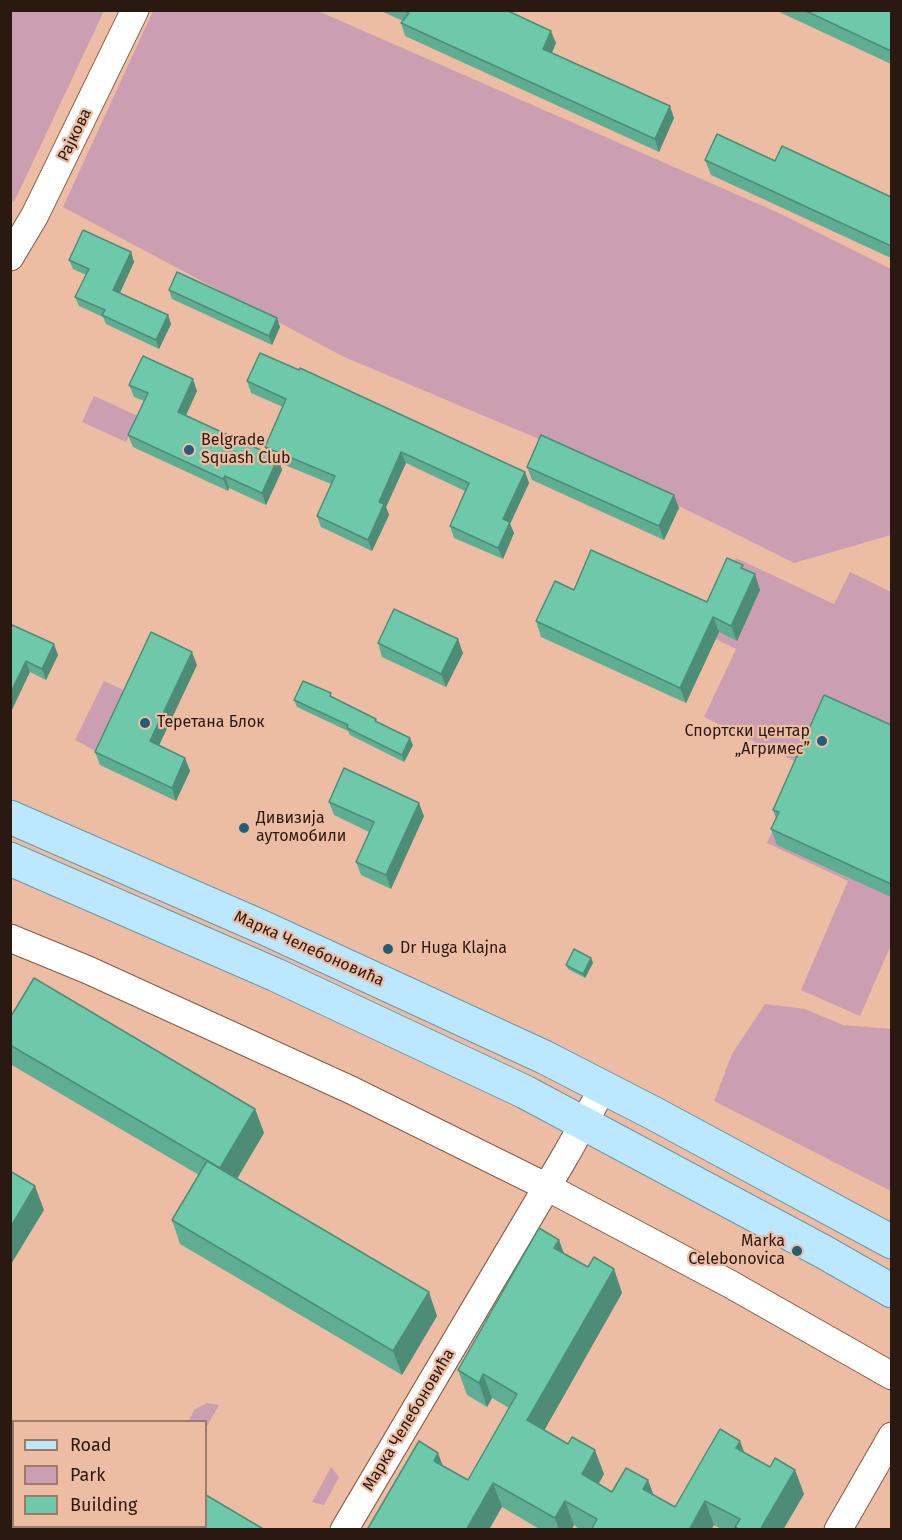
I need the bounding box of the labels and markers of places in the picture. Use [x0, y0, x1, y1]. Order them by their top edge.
place label: Belgrade Squash Club [201, 431, 291, 469]
marker: Belgrade Squash Club [182, 443, 196, 457]
place label: Теретана Блок [157, 713, 265, 733]
marker: Теретана Блок [138, 716, 152, 730]
place label: Спортски центар „Агримес” [685, 722, 810, 760]
marker: Спортски центар „Агримес” [815, 734, 829, 748]
place label: Дивизија аутомобили [256, 809, 346, 847]
marker: Дивизија аутомобили [237, 821, 251, 835]
place label: Dr Huga Klajna [400, 939, 507, 959]
marker: Dr Huga Klajna [381, 942, 395, 956]
place label: Marka Celebonovica [688, 1232, 785, 1270]
marker: Marka Celebonovica [790, 1244, 804, 1258]

